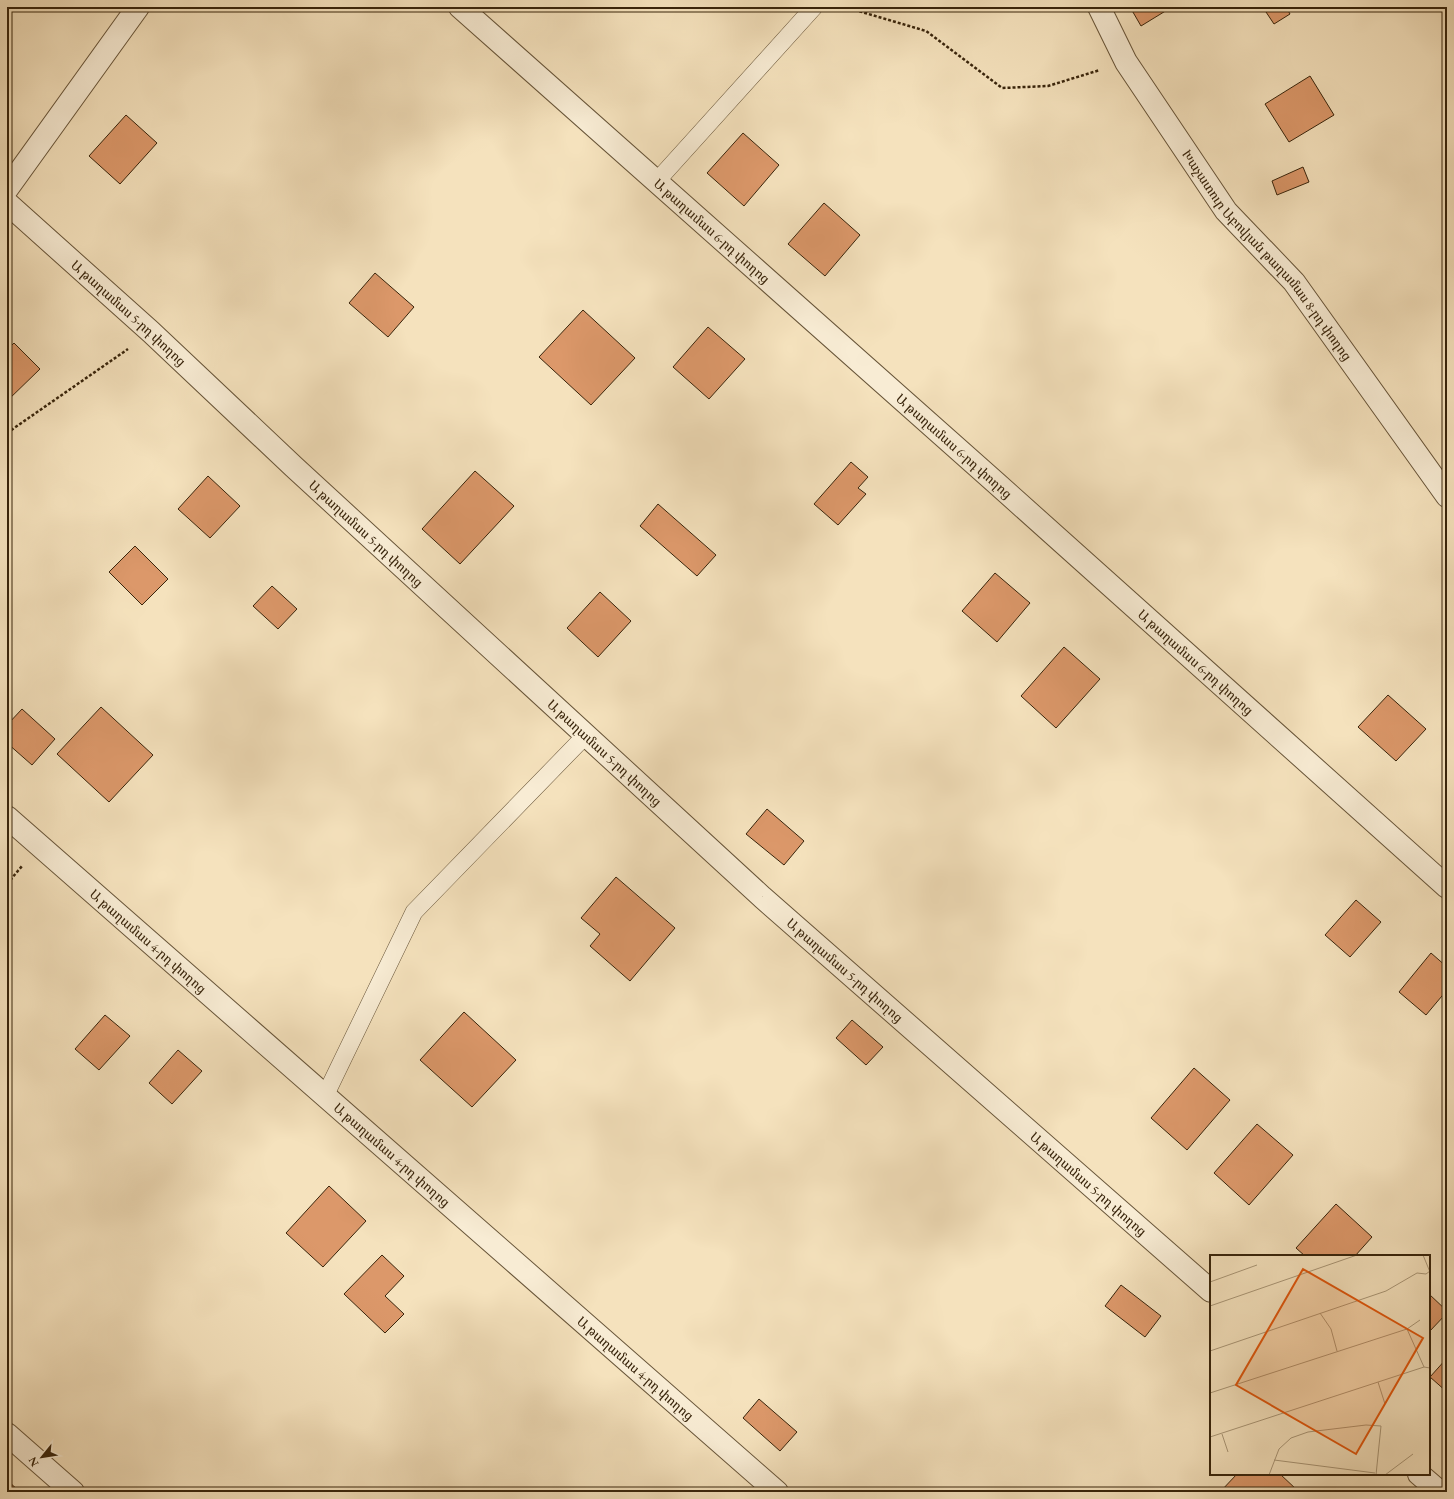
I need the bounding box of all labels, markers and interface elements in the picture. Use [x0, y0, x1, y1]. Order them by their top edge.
street label: Խաչատուր Աբովյան թաղամաս 8-րդ փողոց [1179, 146, 1356, 364]
street label: Ա թաղամաս 6-րդ փողոց [650, 175, 774, 287]
street label: Ա թաղամաս 5-րդ փողոց [68, 256, 190, 369]
street label: Ա թաղամաս 6-րդ փողոց [893, 390, 1016, 502]
street label: Ա թաղամաս 5-րդ փողոց [305, 476, 427, 590]
street label: Ա թաղամաս 6-րդ փողոց [1134, 606, 1257, 718]
street label: Ա թաղամաս 5-րդ փողոց [544, 696, 666, 809]
street label: Ա թաղամաս 4-րդ փողոց [86, 885, 210, 997]
street label: Ա թաղամաս 5-րդ փողոց [783, 914, 907, 1026]
street label: Ա թաղամաս 4-րդ փողոց [330, 1099, 454, 1210]
street label: Ա թաղամաս 5-րդ փողոց [1027, 1128, 1150, 1239]
inset map [1210, 1255, 1430, 1475]
street label: Ա թաղամաս 4-րդ փողոց [574, 1312, 698, 1424]
north arrow [22, 1437, 62, 1477]
text: N [25, 1455, 42, 1469]

